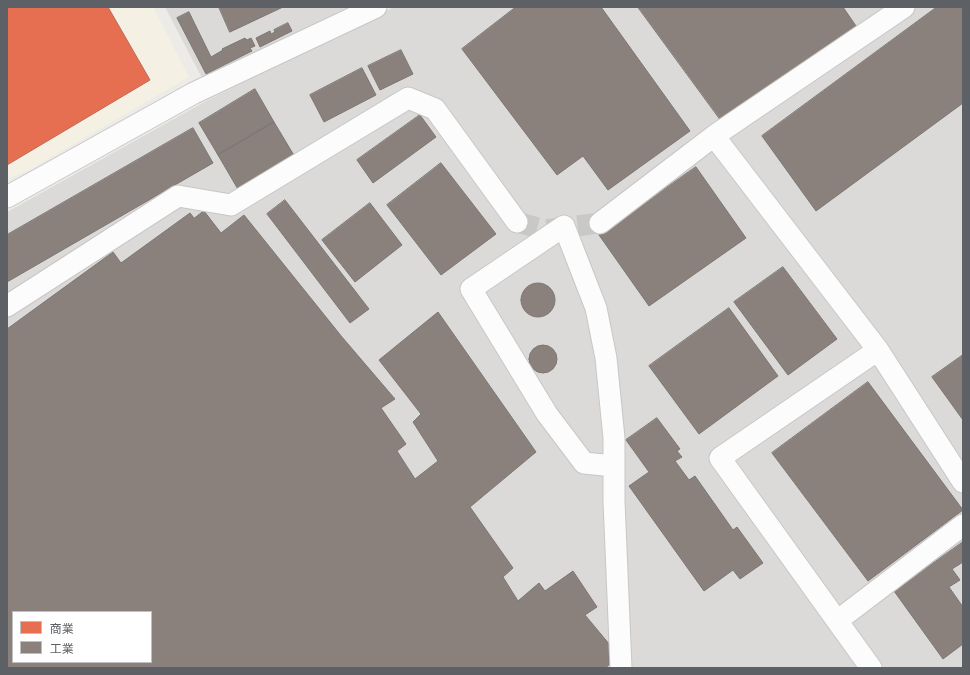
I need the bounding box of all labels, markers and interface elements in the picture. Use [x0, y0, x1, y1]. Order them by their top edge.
legend [12, 611, 152, 663]
text: 商業 [50, 622, 74, 636]
text: 工業 [50, 642, 74, 656]

